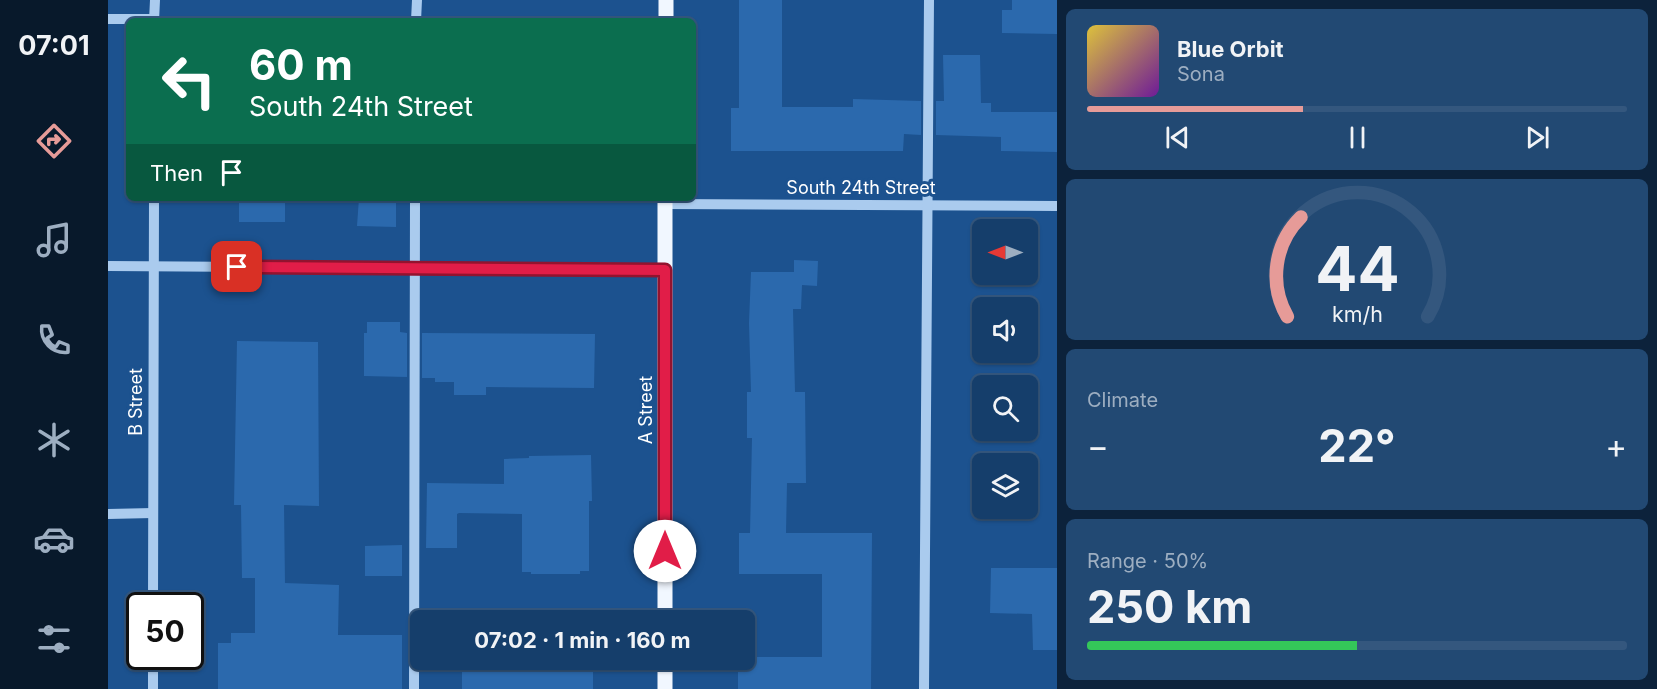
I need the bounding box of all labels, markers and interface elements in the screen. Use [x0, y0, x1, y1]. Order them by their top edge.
text: 07:01 [18, 29, 90, 62]
text: Blue Orbit [1177, 36, 1284, 62]
text: 60 m [249, 39, 353, 90]
icon: left [150, 42, 228, 120]
text: Sona [1177, 62, 1225, 86]
text: South 24th Street [249, 90, 473, 123]
icon: directions [33, 120, 75, 162]
icon: previous [1161, 121, 1194, 154]
icon: pause [1341, 121, 1374, 154]
icon: next [1521, 121, 1554, 154]
icon: arrive [215, 156, 248, 189]
text: Then [150, 160, 203, 186]
street label: South 24th Street [786, 177, 936, 198]
icon: music [33, 219, 75, 261]
north arrow [972, 219, 1038, 285]
map controls [972, 219, 1038, 519]
text: 44 [1315, 231, 1399, 306]
pin [211, 241, 262, 292]
icon: arrive [220, 250, 253, 283]
button: sound [972, 297, 1038, 363]
text: km/h [1332, 301, 1382, 327]
icon: phone [33, 319, 75, 361]
street label: B Street [125, 368, 146, 436]
button: search [972, 375, 1038, 441]
street label: A Street [635, 376, 656, 444]
text: Climate [1087, 388, 1158, 412]
text: 22° [1318, 418, 1396, 473]
icon: climate [33, 419, 75, 461]
text: − [1087, 426, 1109, 466]
text: + [1605, 426, 1627, 466]
button: layers [972, 453, 1038, 519]
icon: car [33, 518, 75, 560]
position arrow [633, 519, 697, 583]
text: Range · 50% [1087, 549, 1208, 573]
text: 250 km [1087, 579, 1252, 634]
speed limit sign: 50 [126, 592, 204, 670]
icon: filters [33, 618, 75, 660]
text: 07:02 · 1 min · 160 m [474, 627, 691, 653]

